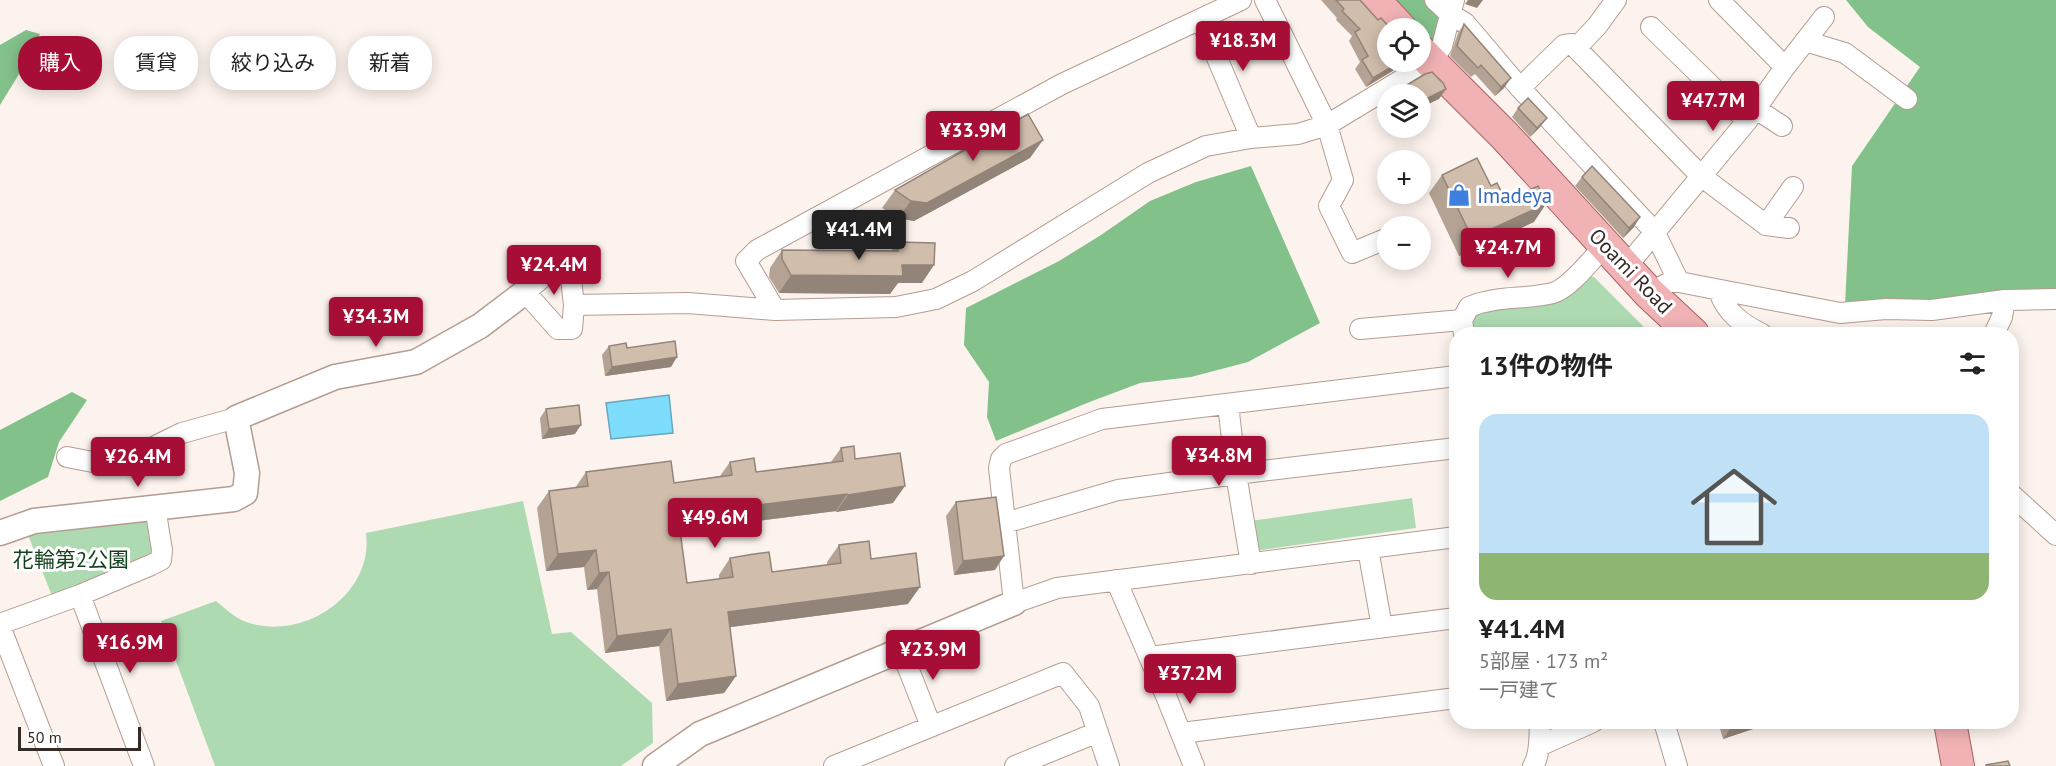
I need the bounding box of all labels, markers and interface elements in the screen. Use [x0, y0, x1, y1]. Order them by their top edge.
map controls [1377, 18, 1431, 270]
button: locate [1377, 18, 1431, 72]
pin: ¥18.3M [1194, 21, 1292, 72]
text: ¥18.3M [1210, 27, 1276, 53]
chip: 購入 [18, 36, 102, 90]
chip: 賃貸 [114, 36, 198, 90]
chip: 絞り込み [210, 36, 336, 90]
chip: 新着 [348, 36, 432, 90]
pin: ¥47.7M [1664, 81, 1762, 132]
button: layers [1377, 84, 1431, 138]
text: ¥47.7M [1681, 87, 1745, 113]
pin: ¥33.9M [924, 111, 1022, 162]
text: ¥33.9M [940, 117, 1006, 143]
button: + [1377, 150, 1431, 204]
shop icon: Imadeya [1446, 182, 1472, 208]
place label: Imadeya [1477, 182, 1552, 209]
pin: ¥41.4M [810, 210, 908, 261]
text: ¥41.4M [826, 216, 892, 242]
button: − [1377, 216, 1431, 270]
street label: Ooami Road [1584, 222, 1678, 320]
pin: ¥24.7M [1459, 228, 1557, 279]
text: ¥24.7M [1475, 234, 1541, 260]
pin: ¥24.4M [505, 245, 603, 296]
text: ¥24.4M [521, 251, 587, 277]
pin: ¥34.3M [327, 297, 425, 348]
text: ¥34.3M [343, 303, 409, 329]
icon: filters [1956, 347, 1989, 380]
text: 13件の物件 [1479, 349, 1612, 382]
pin: ¥34.8M [1170, 436, 1268, 487]
pin: ¥26.4M [89, 437, 187, 488]
text: ¥34.8M [1186, 442, 1252, 468]
text: ¥26.4M [105, 443, 171, 469]
icon: home [1680, 453, 1788, 561]
pin: ¥49.6M [666, 498, 764, 549]
text: ¥49.6M [682, 504, 748, 530]
park label: 花輪第2公園 [13, 546, 129, 573]
text: ¥41.4M [1479, 612, 1565, 645]
pin: ¥16.9M [81, 623, 179, 674]
text: ¥16.9M [97, 629, 163, 655]
pin: ¥23.9M [884, 630, 982, 681]
text: ¥23.9M [900, 636, 966, 662]
text: 5部屋 · 173 m² [1479, 648, 1608, 674]
pin: ¥37.2M [1141, 654, 1239, 705]
text: ¥37.2M [1158, 660, 1222, 686]
text: 一戸建て [1479, 677, 1559, 703]
scale bar [18, 724, 141, 752]
text: 50 m [27, 727, 62, 747]

